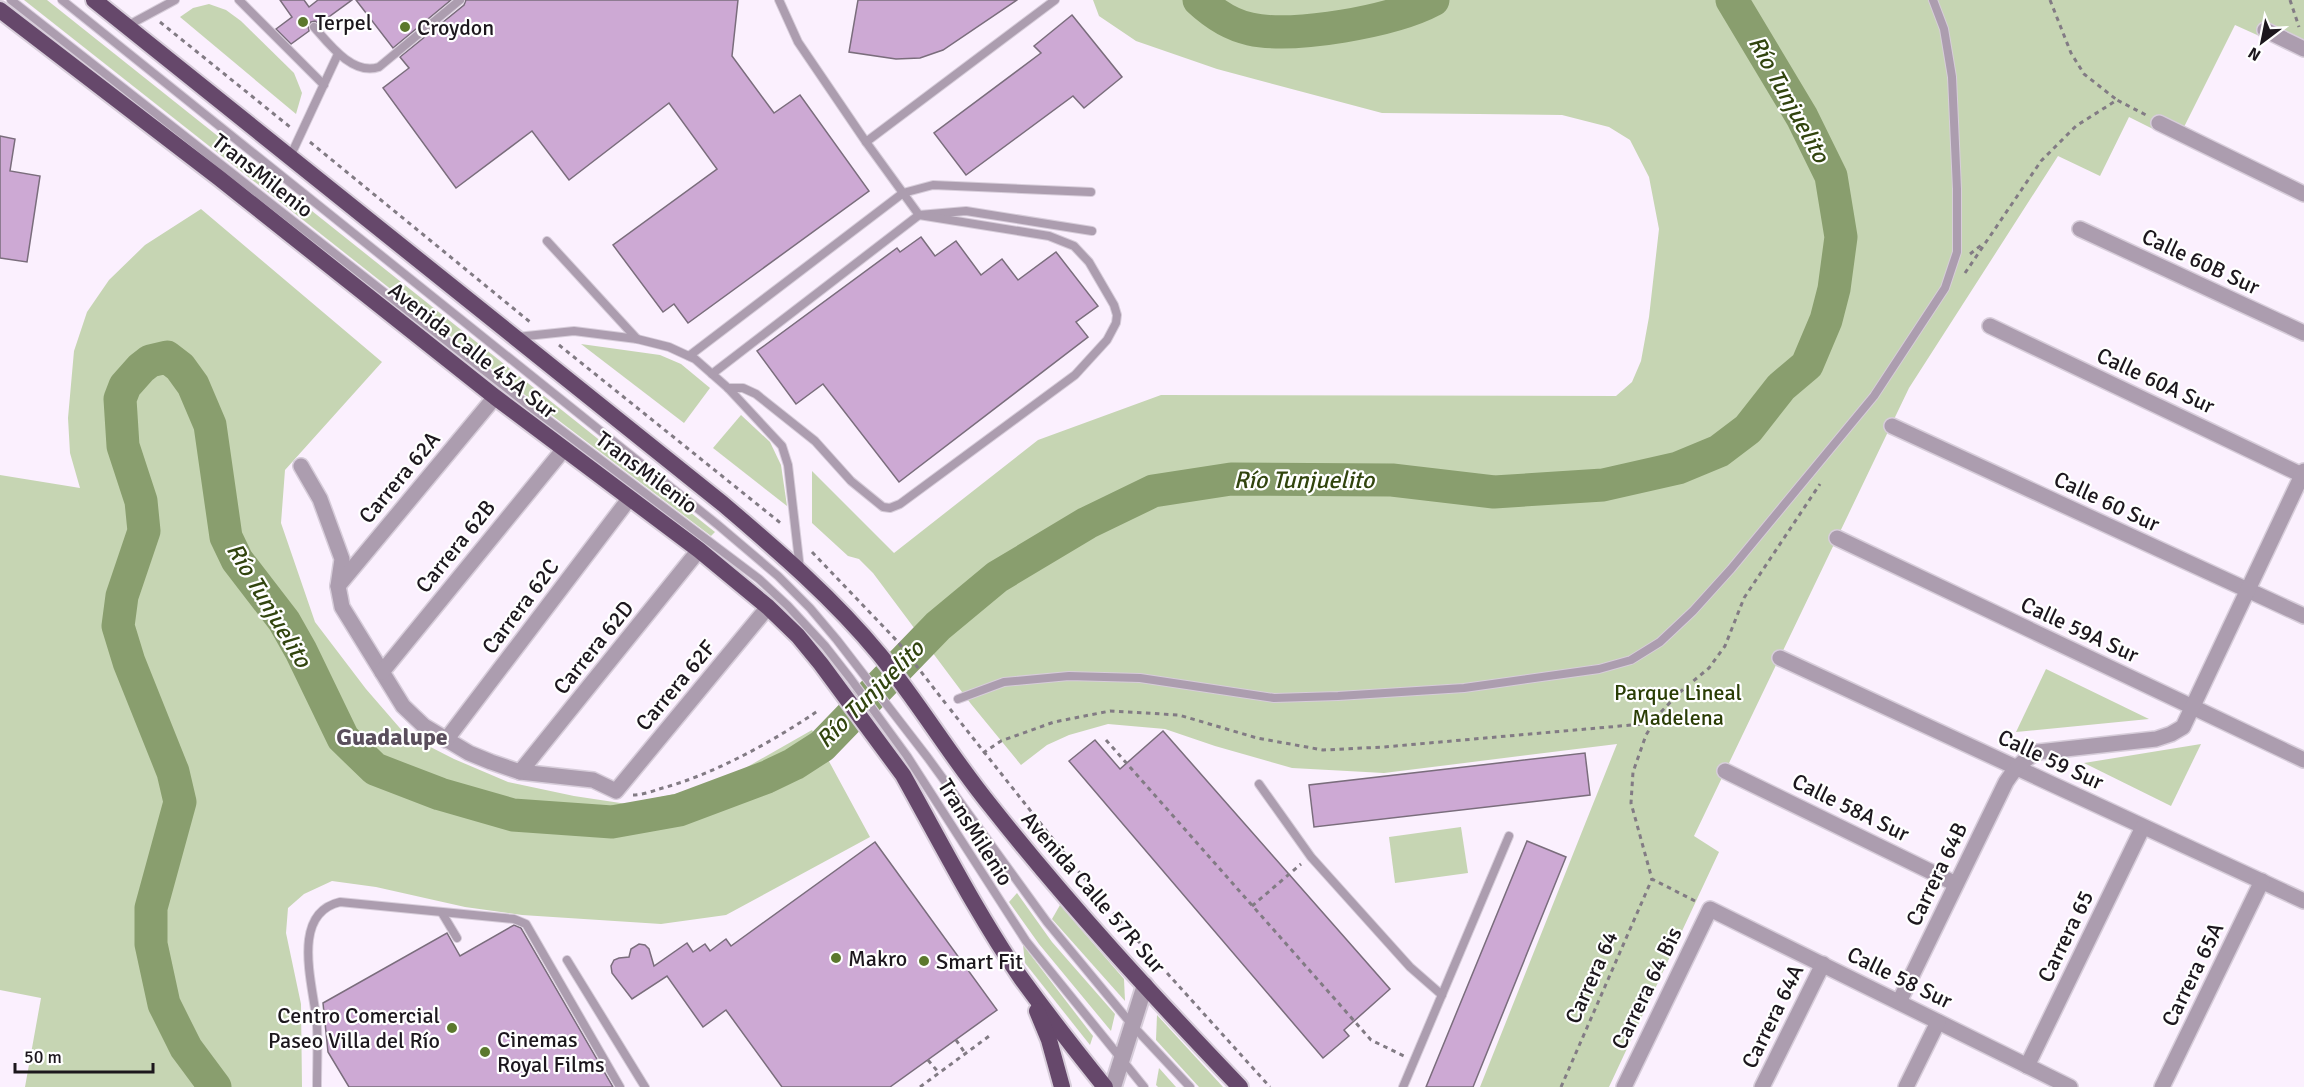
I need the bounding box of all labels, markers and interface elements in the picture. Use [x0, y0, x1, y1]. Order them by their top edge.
place label: Terpel [315, 9, 372, 36]
north arrow [2232, 12, 2292, 72]
place label: Croydon [417, 14, 494, 41]
marker: Terpel [296, 15, 310, 29]
marker: Croydon [398, 20, 412, 34]
water label: Río Tunjuelito [1742, 30, 1837, 169]
text: N [2245, 42, 2265, 65]
street label: TransMilenio [207, 128, 319, 223]
street label: Calle 60B Sur [2138, 222, 2264, 300]
street label: Avenida Calle 45A Sur [383, 276, 562, 425]
street label: Calle 60A Sur [2093, 341, 2219, 420]
street label: Carrera 62A [353, 425, 446, 529]
street label: TransMilenio [590, 425, 703, 520]
water label: Río Tunjuelito [1234, 465, 1376, 495]
street label: Calle 60 Sur [2050, 465, 2164, 538]
street label: Carrera 62B [410, 494, 501, 598]
water label: Río Tunjuelito [220, 537, 319, 674]
street label: Carrera 62C [476, 553, 565, 659]
street label: Calle 59A Sur [2017, 590, 2143, 669]
street label: Carrera 62D [547, 595, 639, 700]
water label: Río Tunjuelito [810, 633, 931, 754]
street label: Carrera 62F [630, 634, 721, 736]
park label: Parque Lineal Madelena [1614, 679, 1742, 731]
district label: Guadalupe [336, 722, 448, 752]
street label: Calle 59 Sur [1994, 723, 2108, 796]
street label: Calle 58A Sur [1788, 767, 1914, 847]
street label: TransMilenio [932, 774, 1019, 891]
street label: Avenida Calle 57R Sur [1016, 806, 1171, 979]
street label: Carrera 64B [1900, 818, 1973, 931]
street label: Carrera 65 [2032, 886, 2099, 987]
street label: Carrera 65A [2156, 917, 2229, 1031]
street label: Carrera 64 Bis [1605, 923, 1688, 1054]
street label: Carrera 64 [1559, 926, 1624, 1028]
street label: Calle 58 Sur [1843, 940, 1957, 1014]
place label: Makro [848, 945, 907, 972]
place label: Smart Fit [936, 948, 1023, 975]
marker: Makro [829, 951, 843, 965]
marker: Smart Fit [917, 954, 931, 968]
street label: Carrera 64A [1736, 959, 1809, 1073]
place label: Centro Comercial Paseo Villa del Río [268, 1002, 440, 1054]
marker: Centro Comercial Paseo Villa del Río [445, 1021, 459, 1035]
place label: Cinemas Royal Films [497, 1026, 605, 1078]
scale bar [15, 1036, 153, 1074]
marker: Cinemas Royal Films [478, 1045, 492, 1059]
text: 50 m [24, 1046, 62, 1068]

